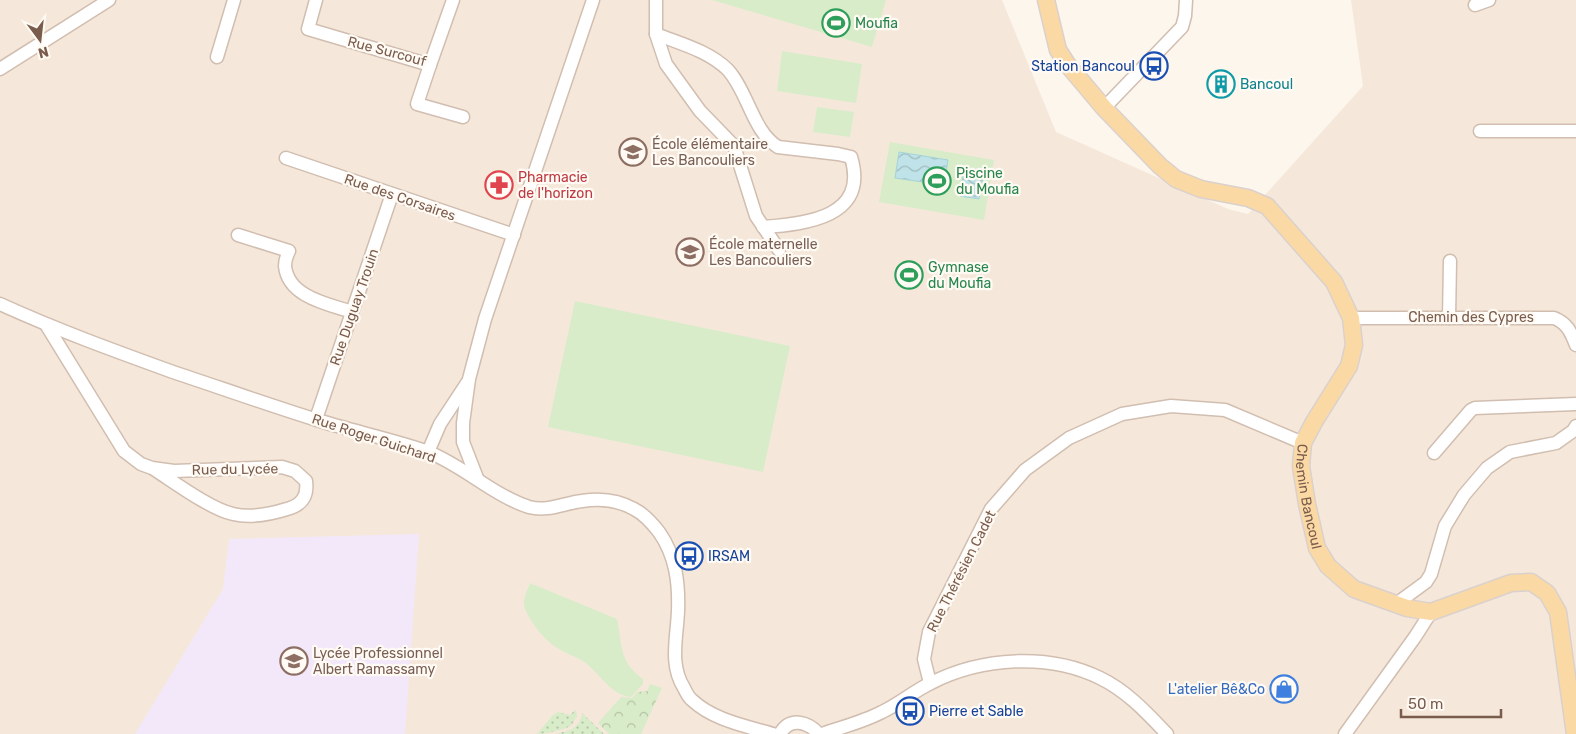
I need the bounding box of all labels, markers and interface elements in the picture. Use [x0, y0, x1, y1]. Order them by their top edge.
sports icon: Moufia [821, 8, 851, 38]
north arrow [15, 15, 65, 65]
place label: Moufia [855, 15, 898, 32]
street label: Rue Surcouf [346, 33, 429, 70]
text: N [36, 43, 50, 62]
bus stop icon: Station Bancoul [1139, 51, 1169, 81]
place label: Station Bancoul [1031, 58, 1135, 75]
building icon: Bancoul [1206, 69, 1236, 99]
place label: Bancoul [1240, 76, 1293, 93]
place label: École élémentaire Les Bancouliers [652, 135, 768, 169]
school or university icon: École élémentaire Les Bancouliers [618, 137, 648, 167]
place label: Piscine du Moufia [956, 165, 1019, 198]
sports icon: Piscine du Moufia [922, 166, 952, 196]
place label: Pharmacie de l'horizon [518, 169, 593, 202]
street label: Rue des Corsaires [342, 170, 458, 225]
pharmacy icon: Pharmacie de l'horizon [484, 170, 514, 200]
place label: École maternelle Les Bancouliers [709, 235, 818, 269]
school or university icon: École maternelle Les Bancouliers [675, 237, 705, 267]
street label: Rue Duguay Trouin [327, 247, 382, 368]
place label: Gymnase du Moufia [928, 259, 991, 292]
sports icon: Gymnase du Moufia [894, 260, 924, 290]
street label: Chemin des Cypres [1408, 309, 1534, 326]
street label: Rue Roger Guichard [310, 410, 438, 467]
street label: Chemin Bancoul [1292, 443, 1325, 551]
street label: Rue du Lycée [192, 460, 279, 479]
street label: Rue Thérésien Cadet [923, 507, 1000, 635]
bus stop icon: IRSAM [674, 541, 704, 571]
place label: IRSAM [708, 548, 750, 565]
place label: Lycée Professionnel Albert Ramassamy [313, 645, 443, 678]
school or university icon: Lycée Professionnel Albert Ramassamy [279, 646, 309, 676]
shop icon: L'atelier Bê&Co [1269, 674, 1299, 704]
place label: L'atelier Bê&Co [1168, 681, 1265, 698]
scale bar [1401, 686, 1501, 718]
text: 50 m [1408, 695, 1443, 713]
bus stop icon: Pierre et Sable [895, 696, 925, 726]
place label: Pierre et Sable [929, 703, 1024, 720]

